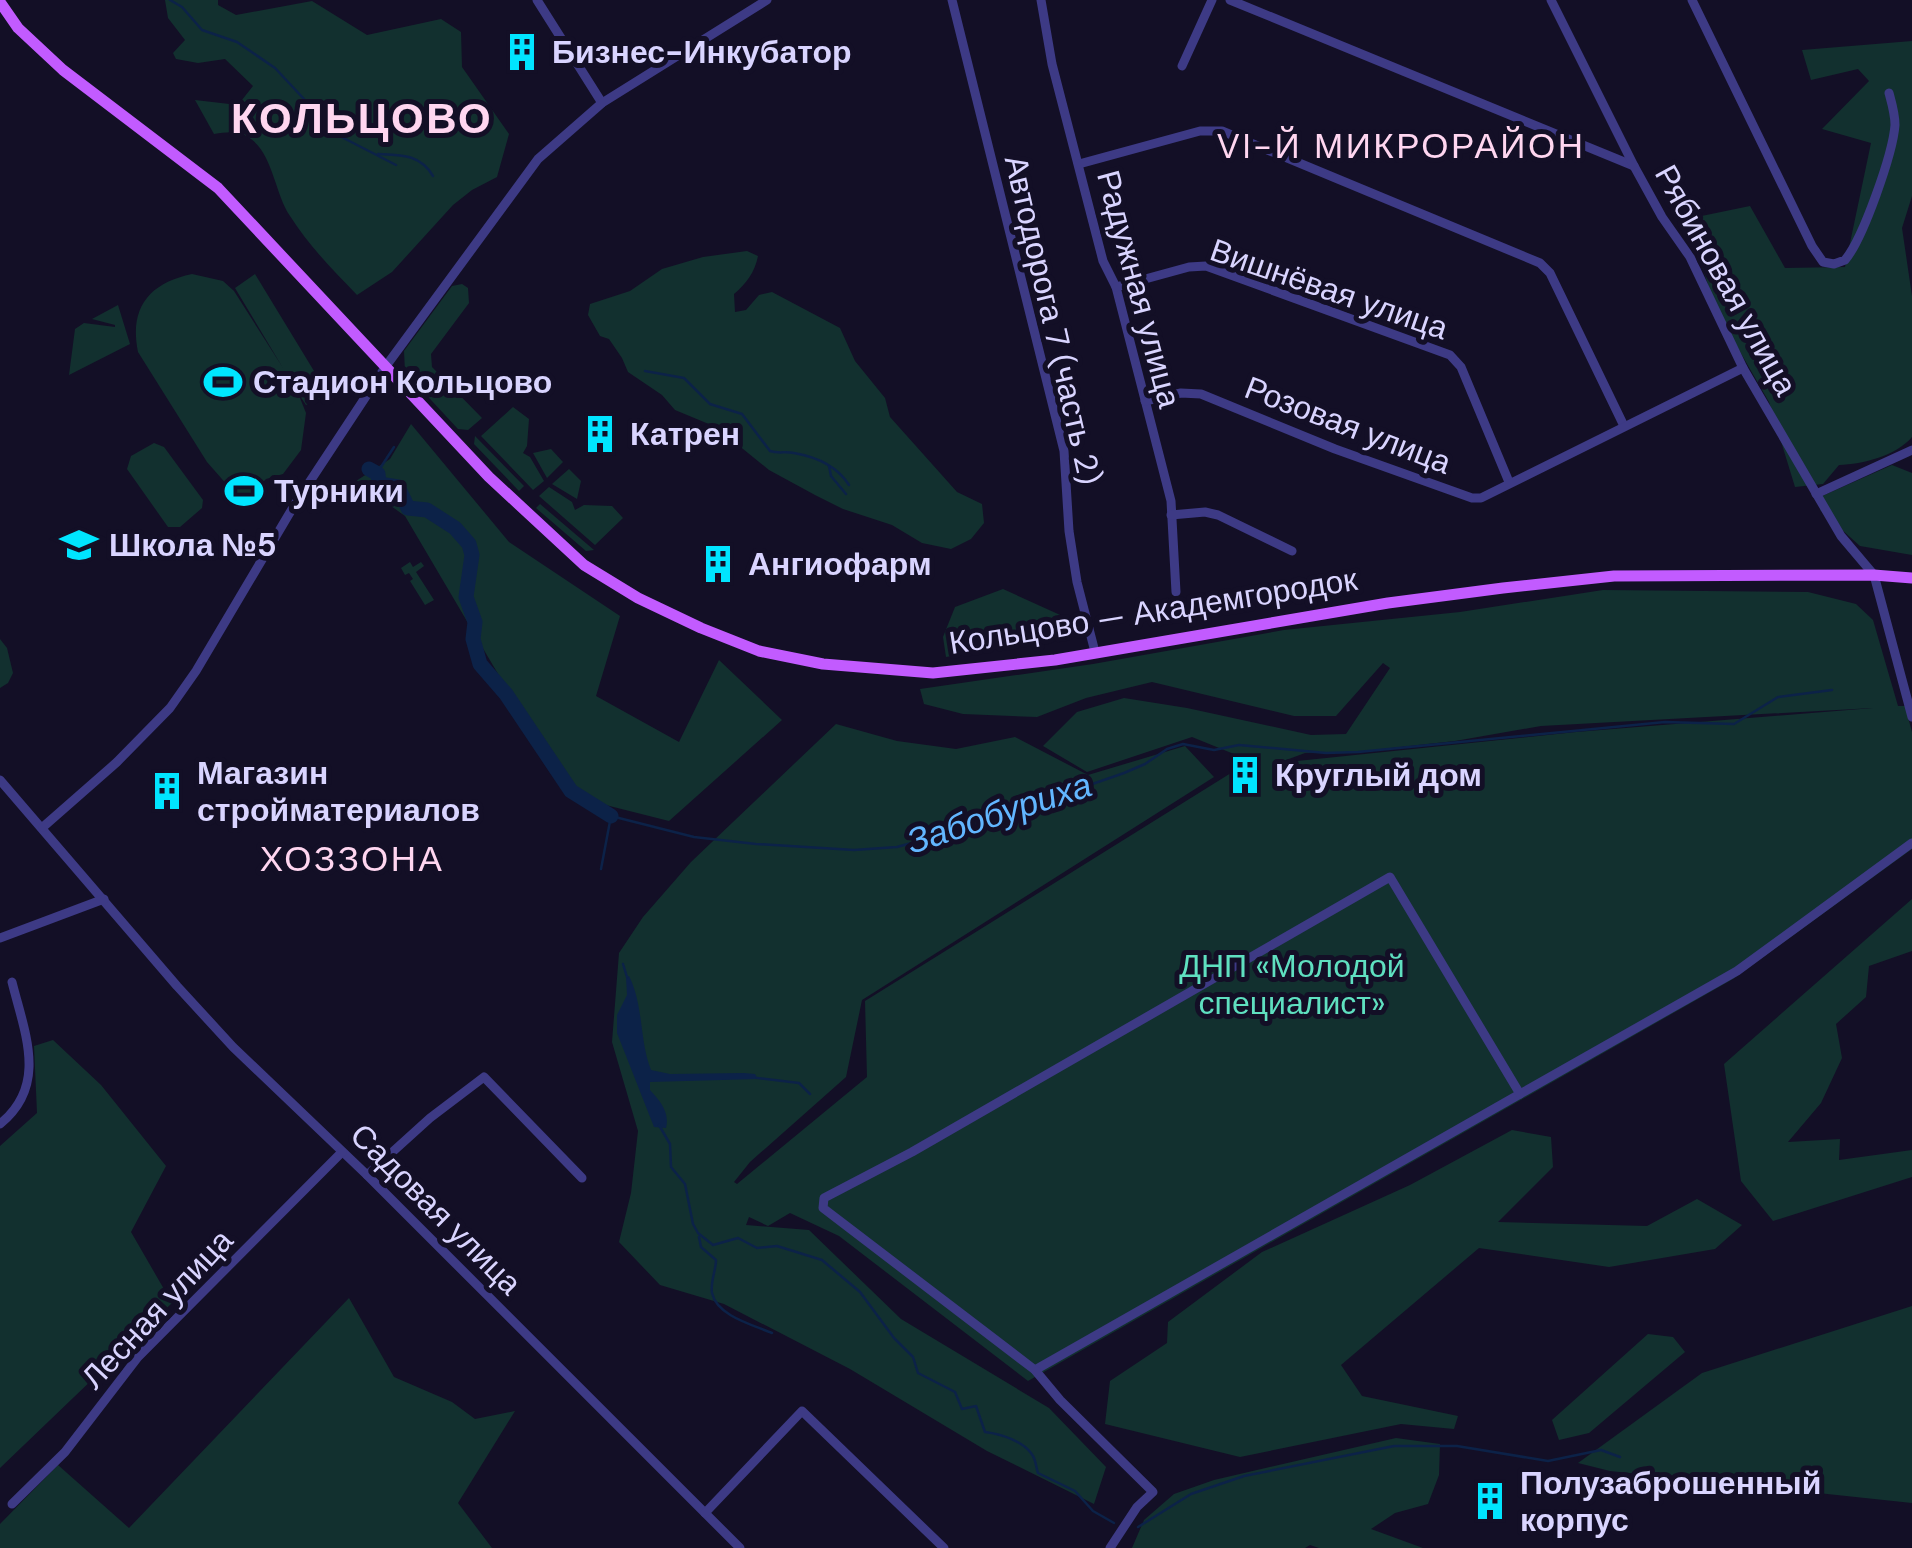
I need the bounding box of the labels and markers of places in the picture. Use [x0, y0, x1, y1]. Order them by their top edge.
building icon: Бизнес-Инкубатор [501, 31, 543, 73]
place label: Бизнес-Инкубатор [552, 31, 852, 73]
sports icon: Стадион Кольцово [202, 361, 244, 403]
place label: Стадион Кольцово [253, 361, 552, 403]
building icon: Катрен [579, 413, 621, 455]
place label: Катрен [630, 413, 740, 455]
sports icon: Турники [223, 470, 265, 512]
place label: Турники [274, 470, 404, 512]
school or university icon: Школа №5 [58, 524, 100, 566]
place label: Школа №5 [109, 524, 277, 566]
building icon: Ангиофарм [697, 543, 739, 585]
place label: Ангиофарм [748, 543, 932, 585]
place label: Магазин стройматериалов [197, 752, 480, 831]
building icon: Круглый дом [1224, 754, 1266, 796]
place label: Круглый дом [1275, 754, 1482, 796]
building icon: Магазин стройматериалов [146, 770, 188, 812]
place label: Полузаброшенный корпус [1520, 1462, 1821, 1541]
building icon: Полузаброшенный корпус [1469, 1480, 1511, 1522]

